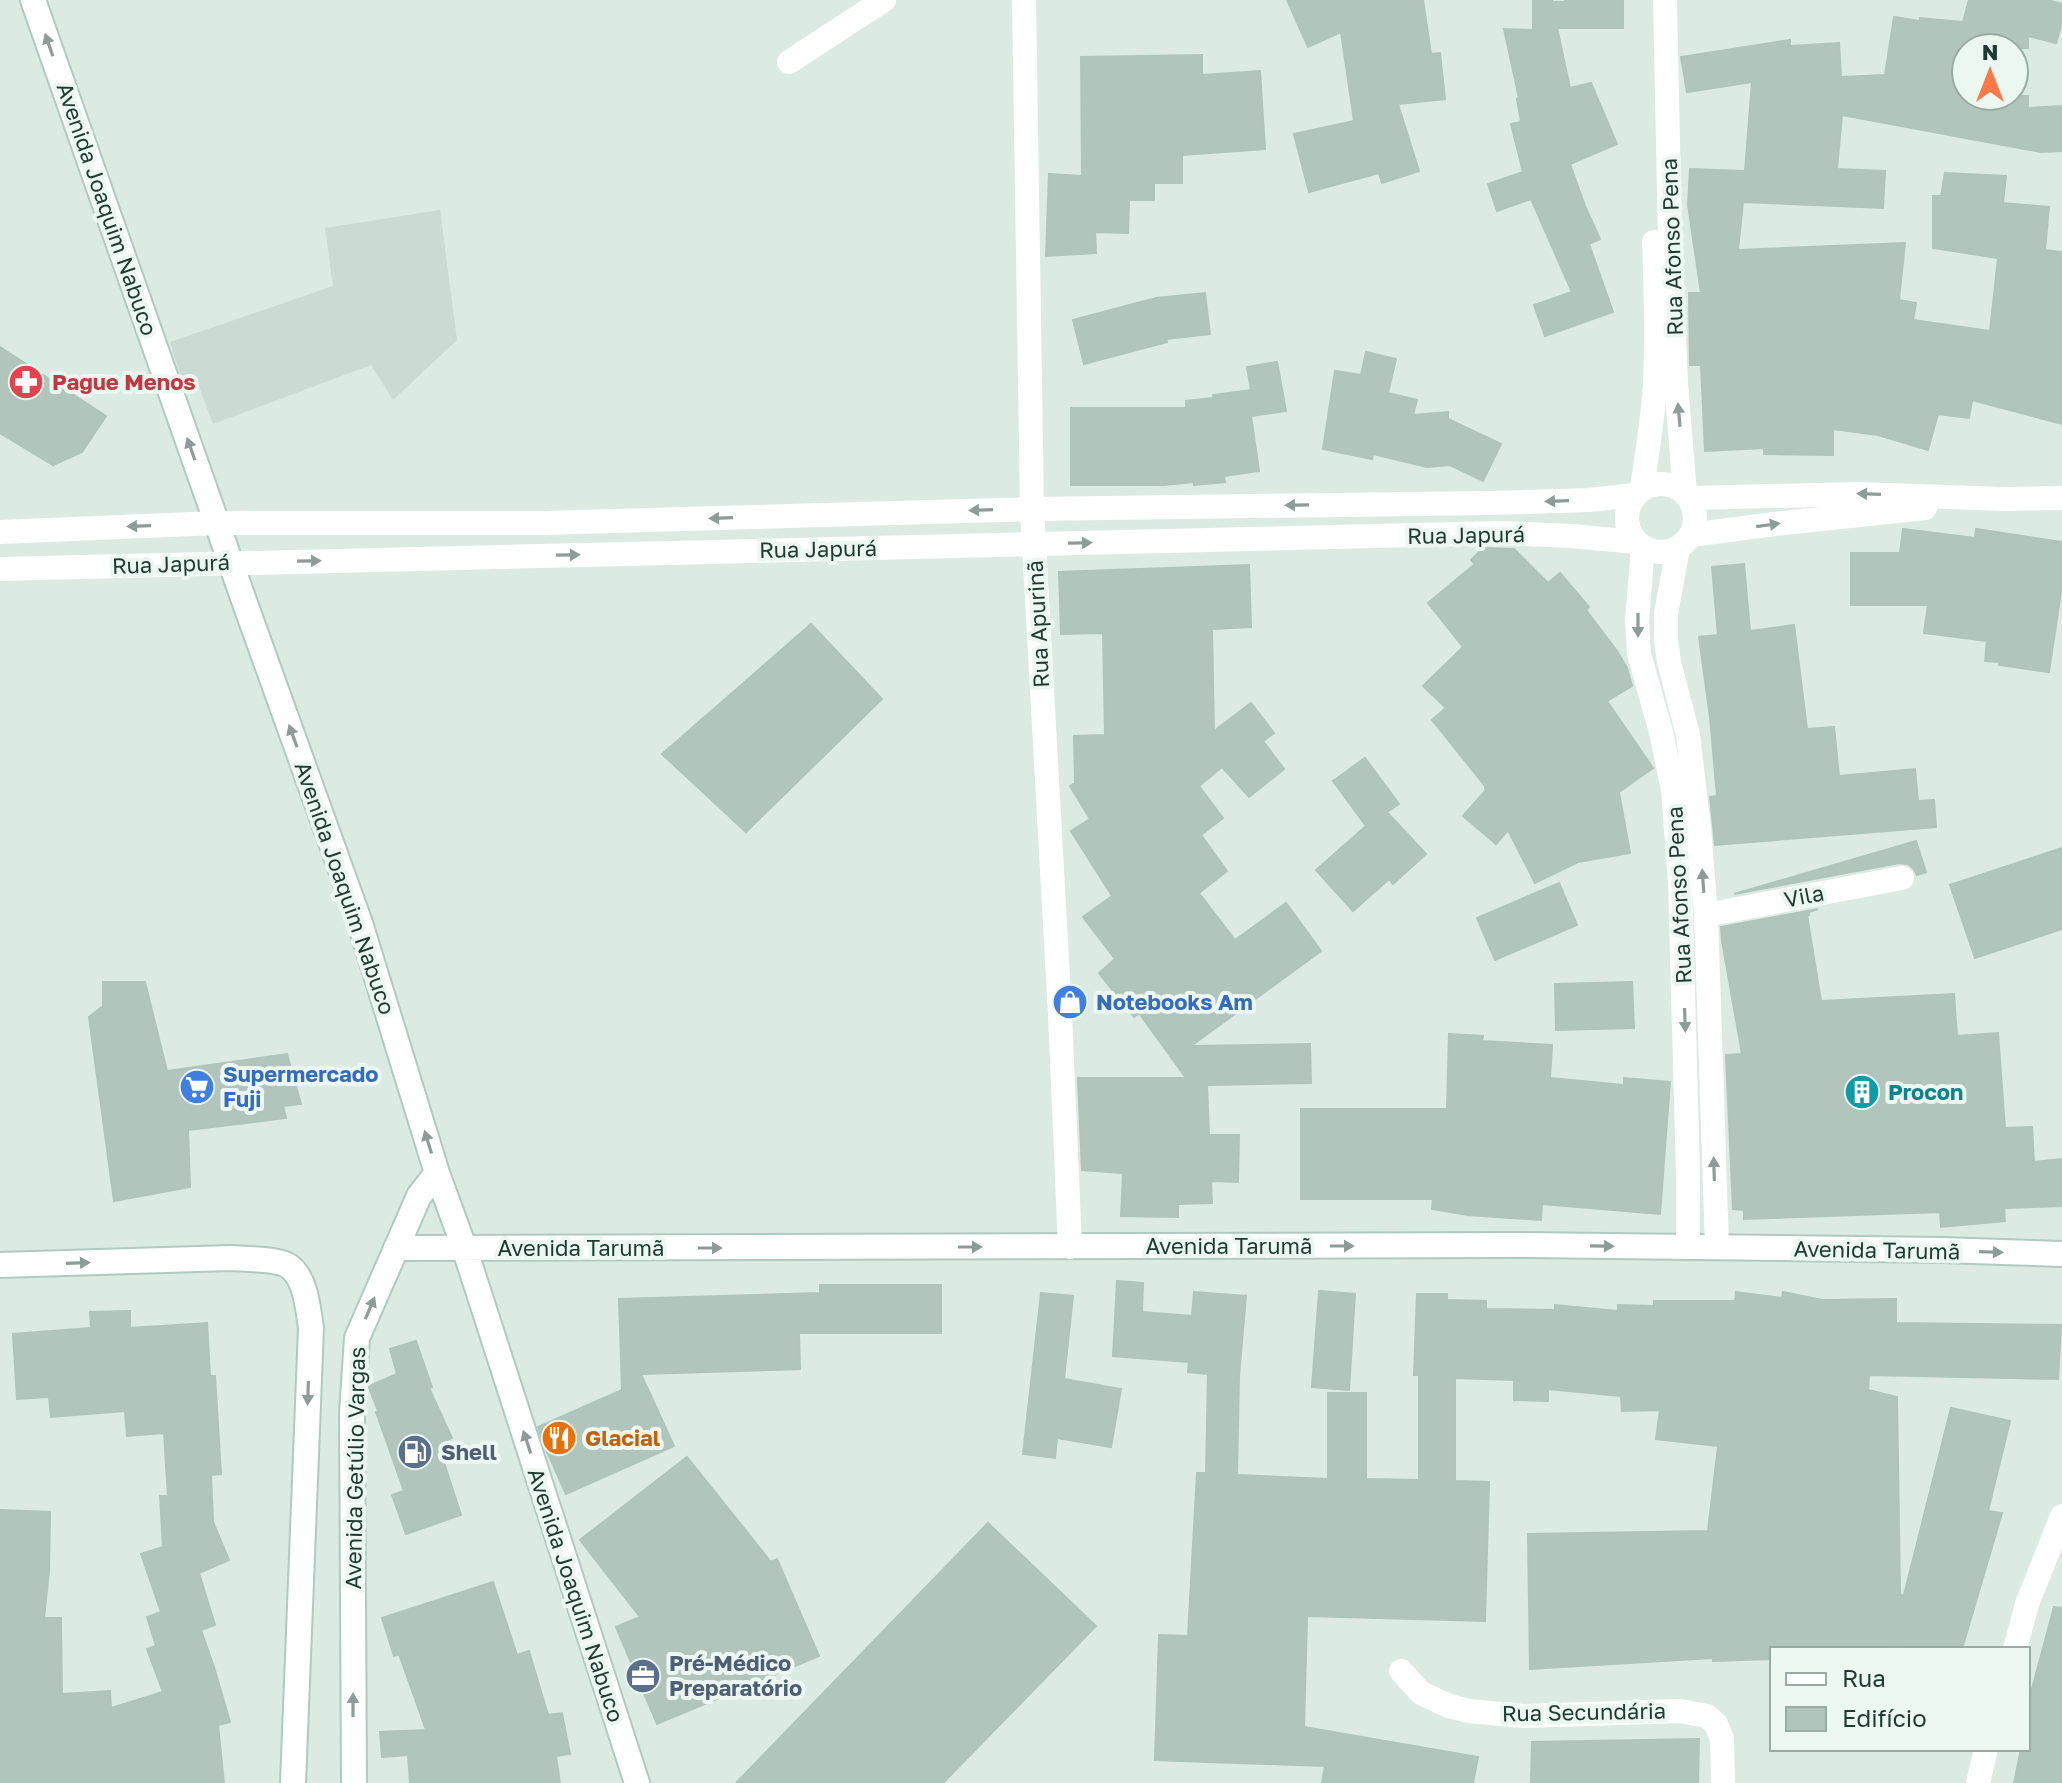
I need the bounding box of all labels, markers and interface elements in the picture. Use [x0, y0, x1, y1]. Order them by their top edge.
north arrow [1950, 32, 2030, 112]
one-way arrow [43, 33, 55, 57]
text: N [1982, 38, 1998, 65]
street label: Avenida Joaquim Nabuco [51, 79, 163, 339]
street label: Rua Afonso Pena [1655, 158, 1688, 336]
pharmacy icon: Pague Menos [7, 363, 45, 401]
place label: Pague Menos [52, 368, 196, 395]
one-way arrow [1672, 402, 1685, 427]
one-way arrow [184, 437, 196, 461]
one-way arrow [1856, 488, 1881, 501]
one-way arrow [1544, 494, 1569, 507]
one-way arrow [1284, 499, 1309, 511]
one-way arrow [968, 504, 993, 517]
one-way arrow [708, 512, 733, 524]
one-way arrow [1756, 518, 1781, 531]
one-way arrow [126, 520, 151, 533]
street label: Rua Japurá [1407, 520, 1525, 549]
street label: Rua Japurá [759, 534, 877, 563]
one-way arrow [1068, 536, 1093, 549]
street label: Rua Japurá [112, 548, 230, 579]
one-way arrow [556, 549, 581, 562]
one-way arrow [297, 555, 322, 567]
street label: Rua Apurinã [1021, 560, 1054, 689]
one-way arrow [1632, 613, 1644, 638]
one-way arrow [286, 724, 298, 748]
street label: Avenida Joaquim Nabuco [289, 758, 401, 1018]
street label: Rua Afonso Pena [1660, 806, 1697, 985]
one-way arrow [1696, 868, 1709, 893]
street label: Vila [1782, 878, 1826, 913]
shop icon: Notebooks Am [1051, 983, 1089, 1021]
place label: Notebooks Am [1096, 988, 1253, 1015]
one-way arrow [1678, 1008, 1691, 1033]
place label: Supermercado Fuji [223, 1060, 379, 1112]
supermarket icon: Supermercado Fuji [178, 1068, 216, 1106]
building icon: Procon [1843, 1073, 1881, 1111]
place label: Procon [1888, 1078, 1963, 1105]
one-way arrow [421, 1130, 434, 1154]
one-way arrow [1707, 1156, 1720, 1181]
street label: Avenida Tarumã [1146, 1232, 1312, 1259]
street label: Avenida Tarumã [498, 1234, 664, 1261]
street label: Avenida Tarumã [1793, 1235, 1961, 1264]
one-way arrow [1330, 1240, 1355, 1252]
one-way arrow [1590, 1240, 1615, 1252]
one-way arrow [958, 1241, 983, 1253]
one-way arrow [698, 1242, 723, 1254]
one-way arrow [1979, 1245, 2004, 1258]
one-way arrow [66, 1256, 91, 1269]
one-way arrow [363, 1296, 376, 1320]
street label: Avenida Getúlio Vargas [339, 1346, 370, 1590]
one-way arrow [302, 1381, 315, 1406]
restaurant icon: Glacial [540, 1419, 578, 1457]
place label: Glacial [585, 1424, 660, 1451]
one-way arrow [520, 1430, 533, 1454]
fuel station icon: Shell [396, 1433, 434, 1471]
place label: Shell [441, 1438, 497, 1465]
street label: Avenida Joaquim Nabuco [523, 1464, 630, 1725]
legend [1770, 1647, 2030, 1751]
place label: Pré-Médico Preparatório [669, 1649, 802, 1701]
office icon: Pré-Médico Preparatório [624, 1657, 662, 1695]
text: Rua [1842, 1663, 1886, 1692]
one-way arrow [347, 1692, 359, 1717]
street label: Rua Secundária [1502, 1697, 1666, 1726]
text: Edifício [1842, 1703, 1927, 1732]

